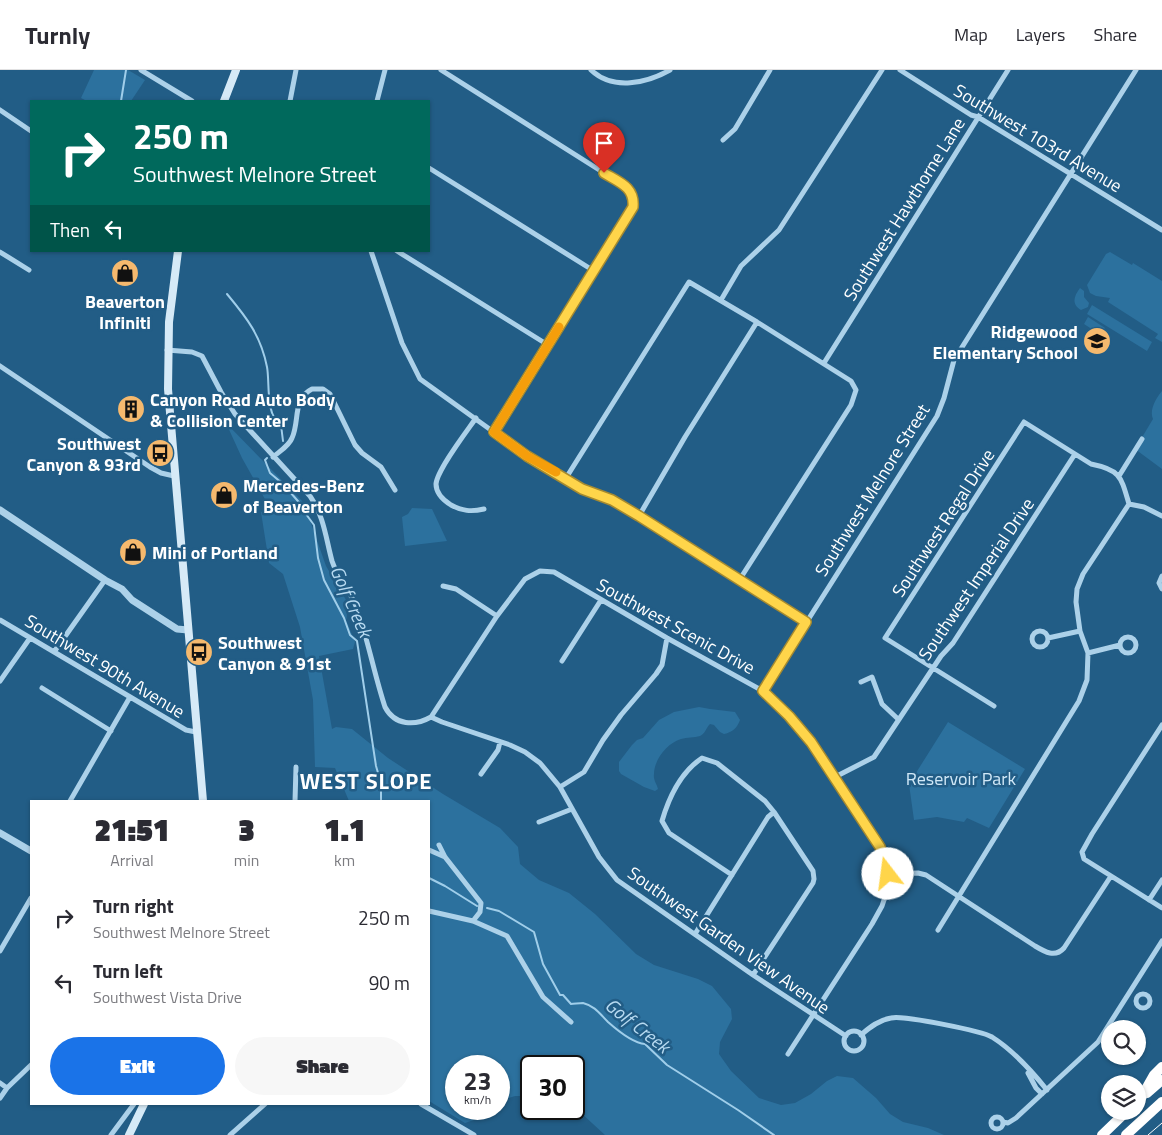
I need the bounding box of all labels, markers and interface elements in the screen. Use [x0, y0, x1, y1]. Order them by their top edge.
text: Turnly [25, 17, 90, 53]
text: Map [954, 21, 988, 48]
text: Layers [1016, 21, 1065, 48]
text: Share [1093, 21, 1137, 48]
street label: Southwest 103rd Avenue [949, 77, 1127, 199]
text: 250 m [133, 109, 229, 163]
street label: Southwest Hawthorne Lane [836, 112, 972, 306]
icon: right [50, 120, 115, 185]
pin [583, 122, 625, 173]
icon: arrive [590, 129, 618, 157]
text: Southwest Melnore Street [133, 157, 376, 191]
text: Then [50, 215, 90, 244]
icon: left [100, 215, 128, 243]
shop icon: Beaverton Infiniti [110, 258, 140, 288]
place label: Beaverton Infiniti [85, 288, 165, 336]
place label: Ridgewood Elementary School [933, 318, 1078, 366]
school or university icon: Ridgewood Elementary School [1082, 326, 1112, 356]
place label: Canyon Road Auto Body & Collision Center [150, 386, 335, 434]
building icon: Canyon Road Auto Body & Collision Center [116, 394, 146, 424]
street label: Southwest Melnore Street [808, 398, 937, 582]
place label: Southwest Canyon & 93rd [27, 430, 141, 478]
bus stop icon: Southwest Canyon & 93rd [145, 438, 175, 468]
street label: Southwest Regal Drive [885, 444, 1001, 602]
place label: Mercedes-Benz of Beaverton [243, 472, 365, 520]
shop icon: Mercedes-Benz of Beaverton [209, 480, 239, 510]
street label: Southwest Imperial Drive [911, 492, 1041, 666]
shop icon: Mini of Portland [118, 537, 148, 567]
place label: Mini of Portland [152, 539, 278, 566]
water label: Golf Creek [323, 561, 382, 644]
street label: Southwest Scenic Drive [592, 571, 760, 681]
street label: Southwest 90th Avenue [20, 607, 190, 725]
place label: Southwest Canyon & 91st [218, 629, 331, 677]
bus stop icon: Southwest Canyon & 91st [184, 637, 214, 667]
district label: WEST SLOPE [300, 764, 432, 798]
park label: Reservoir Park [906, 765, 1017, 792]
text: 21:51 [95, 807, 169, 853]
text: 3 [238, 807, 255, 853]
text: 1.1 [324, 807, 365, 853]
position arrow [861, 847, 913, 899]
text: Arrival [110, 848, 154, 872]
text: min [234, 848, 259, 872]
text: km [334, 848, 355, 872]
street label: Southwest Garden View Avenue [622, 860, 836, 1020]
text: Turn right [93, 891, 174, 920]
text: 250 m [358, 903, 410, 932]
icon: right [50, 904, 78, 932]
text: Southwest Melnore Street [93, 920, 270, 944]
text: Turn left [93, 956, 163, 985]
text: 90 m [369, 968, 410, 997]
icon: left [50, 969, 78, 997]
text: Southwest Vista Drive [93, 985, 242, 1009]
water label: Golf Creek [599, 990, 679, 1061]
map controls [1101, 1020, 1146, 1120]
button: search [1101, 1020, 1146, 1065]
button: Exit [50, 1037, 225, 1095]
button: Share [235, 1037, 410, 1095]
speed limit sign: 30 [520, 1055, 585, 1120]
text: 23 [463, 1062, 492, 1100]
button: layers [1101, 1075, 1146, 1120]
text: km/h [464, 1090, 491, 1109]

